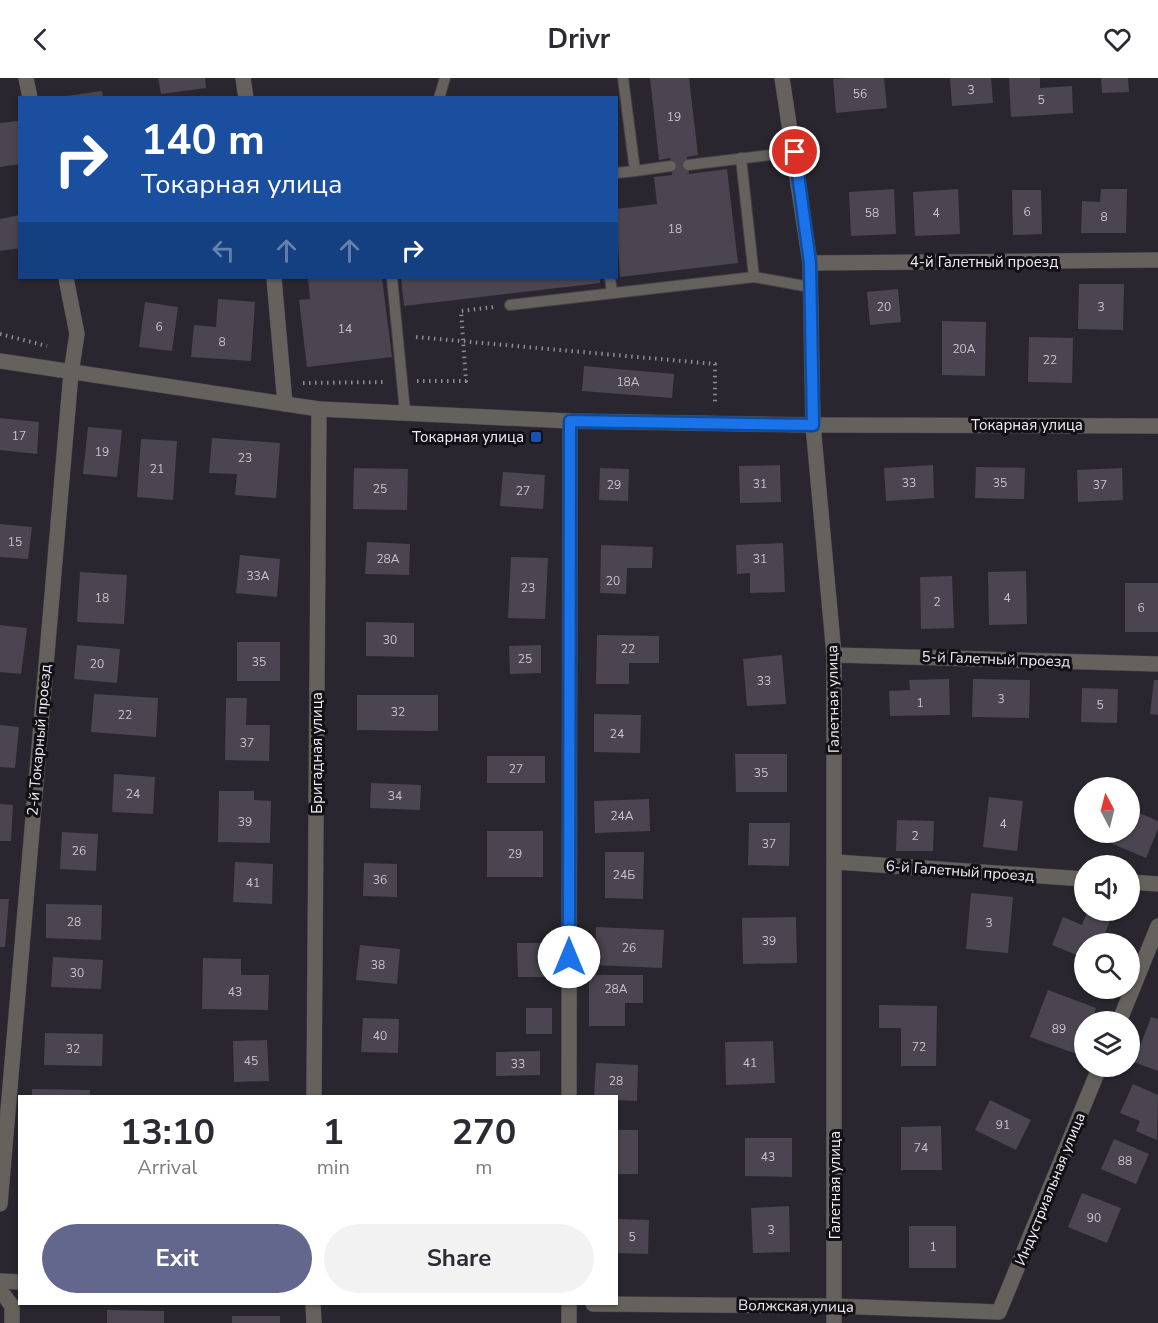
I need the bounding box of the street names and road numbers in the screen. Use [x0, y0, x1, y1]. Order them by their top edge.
street label: 4-й Галетный проезд [910, 252, 1058, 272]
street label: Токарная улица [971, 415, 1083, 435]
street label: Галетная улица [822, 645, 844, 753]
street label: 5-й Галетный проезд [921, 646, 1071, 672]
street label: 2-й Токарный проезд [22, 663, 56, 817]
street label: Бригадная улица [307, 692, 327, 814]
street label: 6-й Галетный проезд [885, 856, 1035, 886]
street label: Индустриальная улица [1010, 1110, 1090, 1268]
street label: Галетная улица [825, 1131, 845, 1239]
street label: Волжская улица [738, 1295, 854, 1317]

